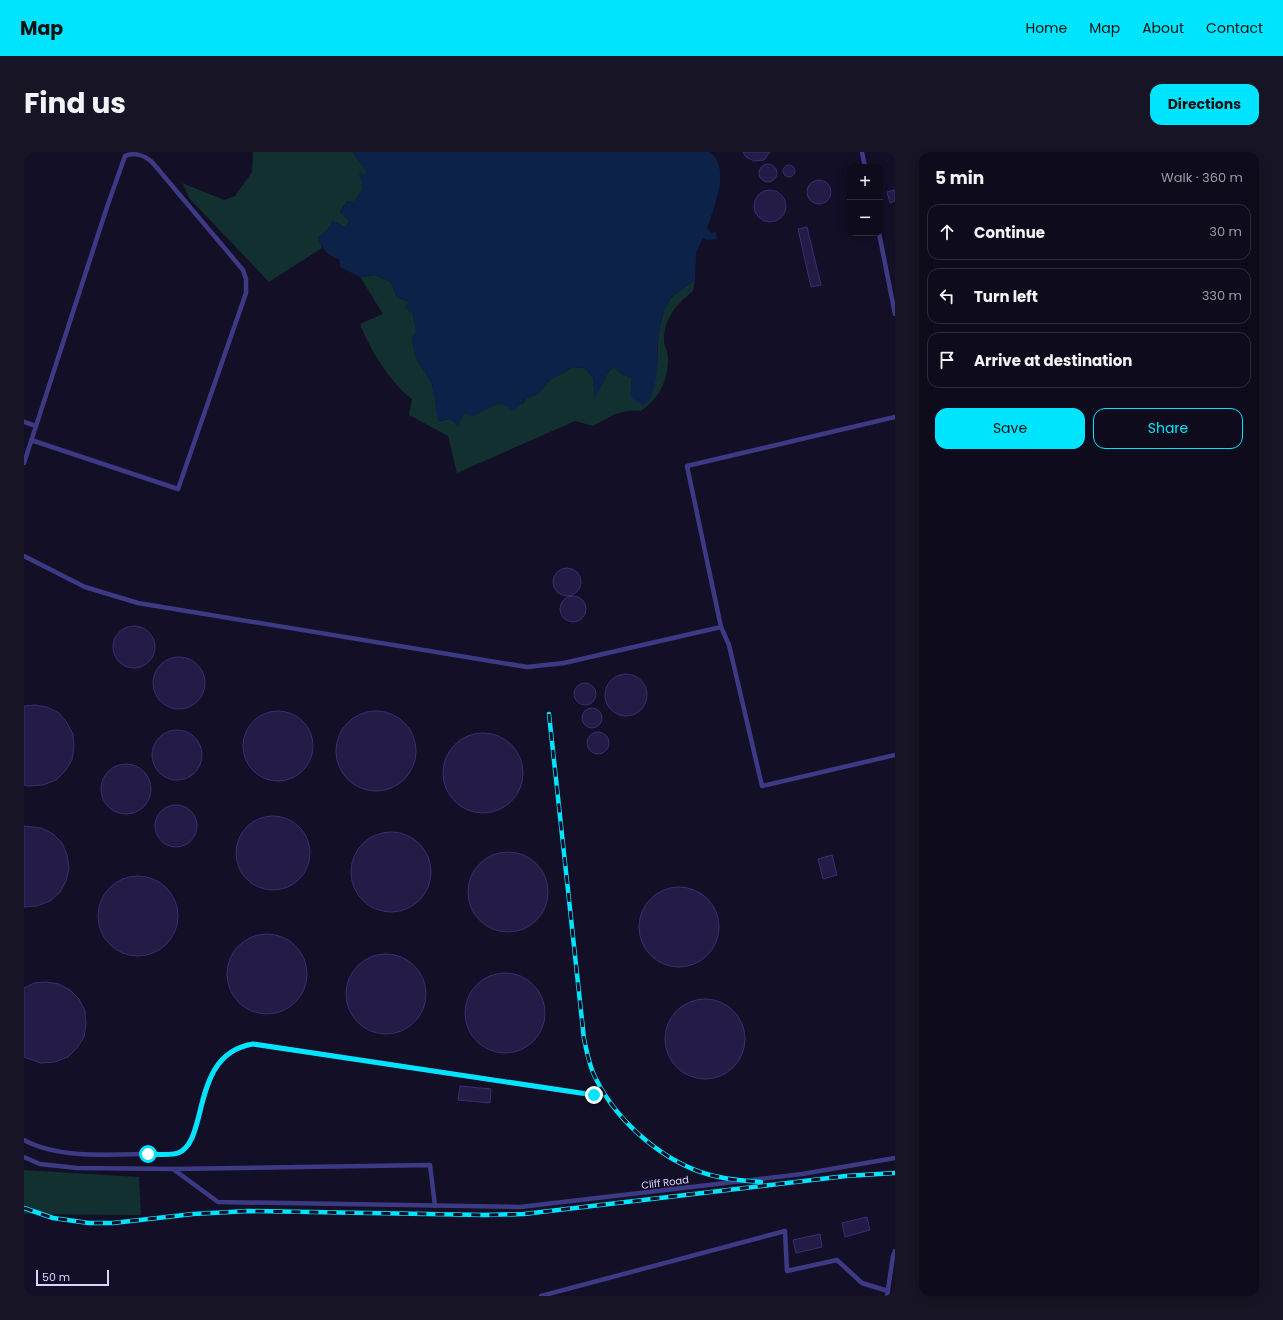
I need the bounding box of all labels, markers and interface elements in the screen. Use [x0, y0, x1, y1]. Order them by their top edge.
text: Map [20, 15, 63, 42]
text: Home [1025, 18, 1067, 38]
text: Map [1089, 18, 1120, 38]
text: About [1142, 18, 1184, 38]
text: Contact [1206, 18, 1263, 38]
text: Find us [24, 84, 126, 123]
button: Directions [1150, 84, 1259, 125]
map controls [847, 164, 883, 236]
button: + [847, 164, 883, 200]
text: 5 min [935, 166, 984, 190]
text: Walk · 360 m [1161, 168, 1243, 187]
button: − [847, 200, 883, 236]
icon: ahead [936, 221, 958, 243]
text: Continue [974, 222, 1045, 243]
text: 30 m [1209, 222, 1242, 241]
icon: left [936, 285, 958, 307]
text: Turn left [974, 286, 1038, 307]
text: 330 m [1202, 286, 1242, 305]
icon: arrive [936, 349, 958, 371]
text: Arrive at destination [974, 350, 1132, 371]
button: Save [935, 408, 1085, 449]
button: Share [1093, 408, 1243, 449]
route end [585, 1086, 603, 1104]
route start [139, 1145, 157, 1163]
street label: Cliff Road [640, 1172, 690, 1193]
scale bar [36, 1268, 109, 1287]
text: 50 m [42, 1269, 70, 1285]

